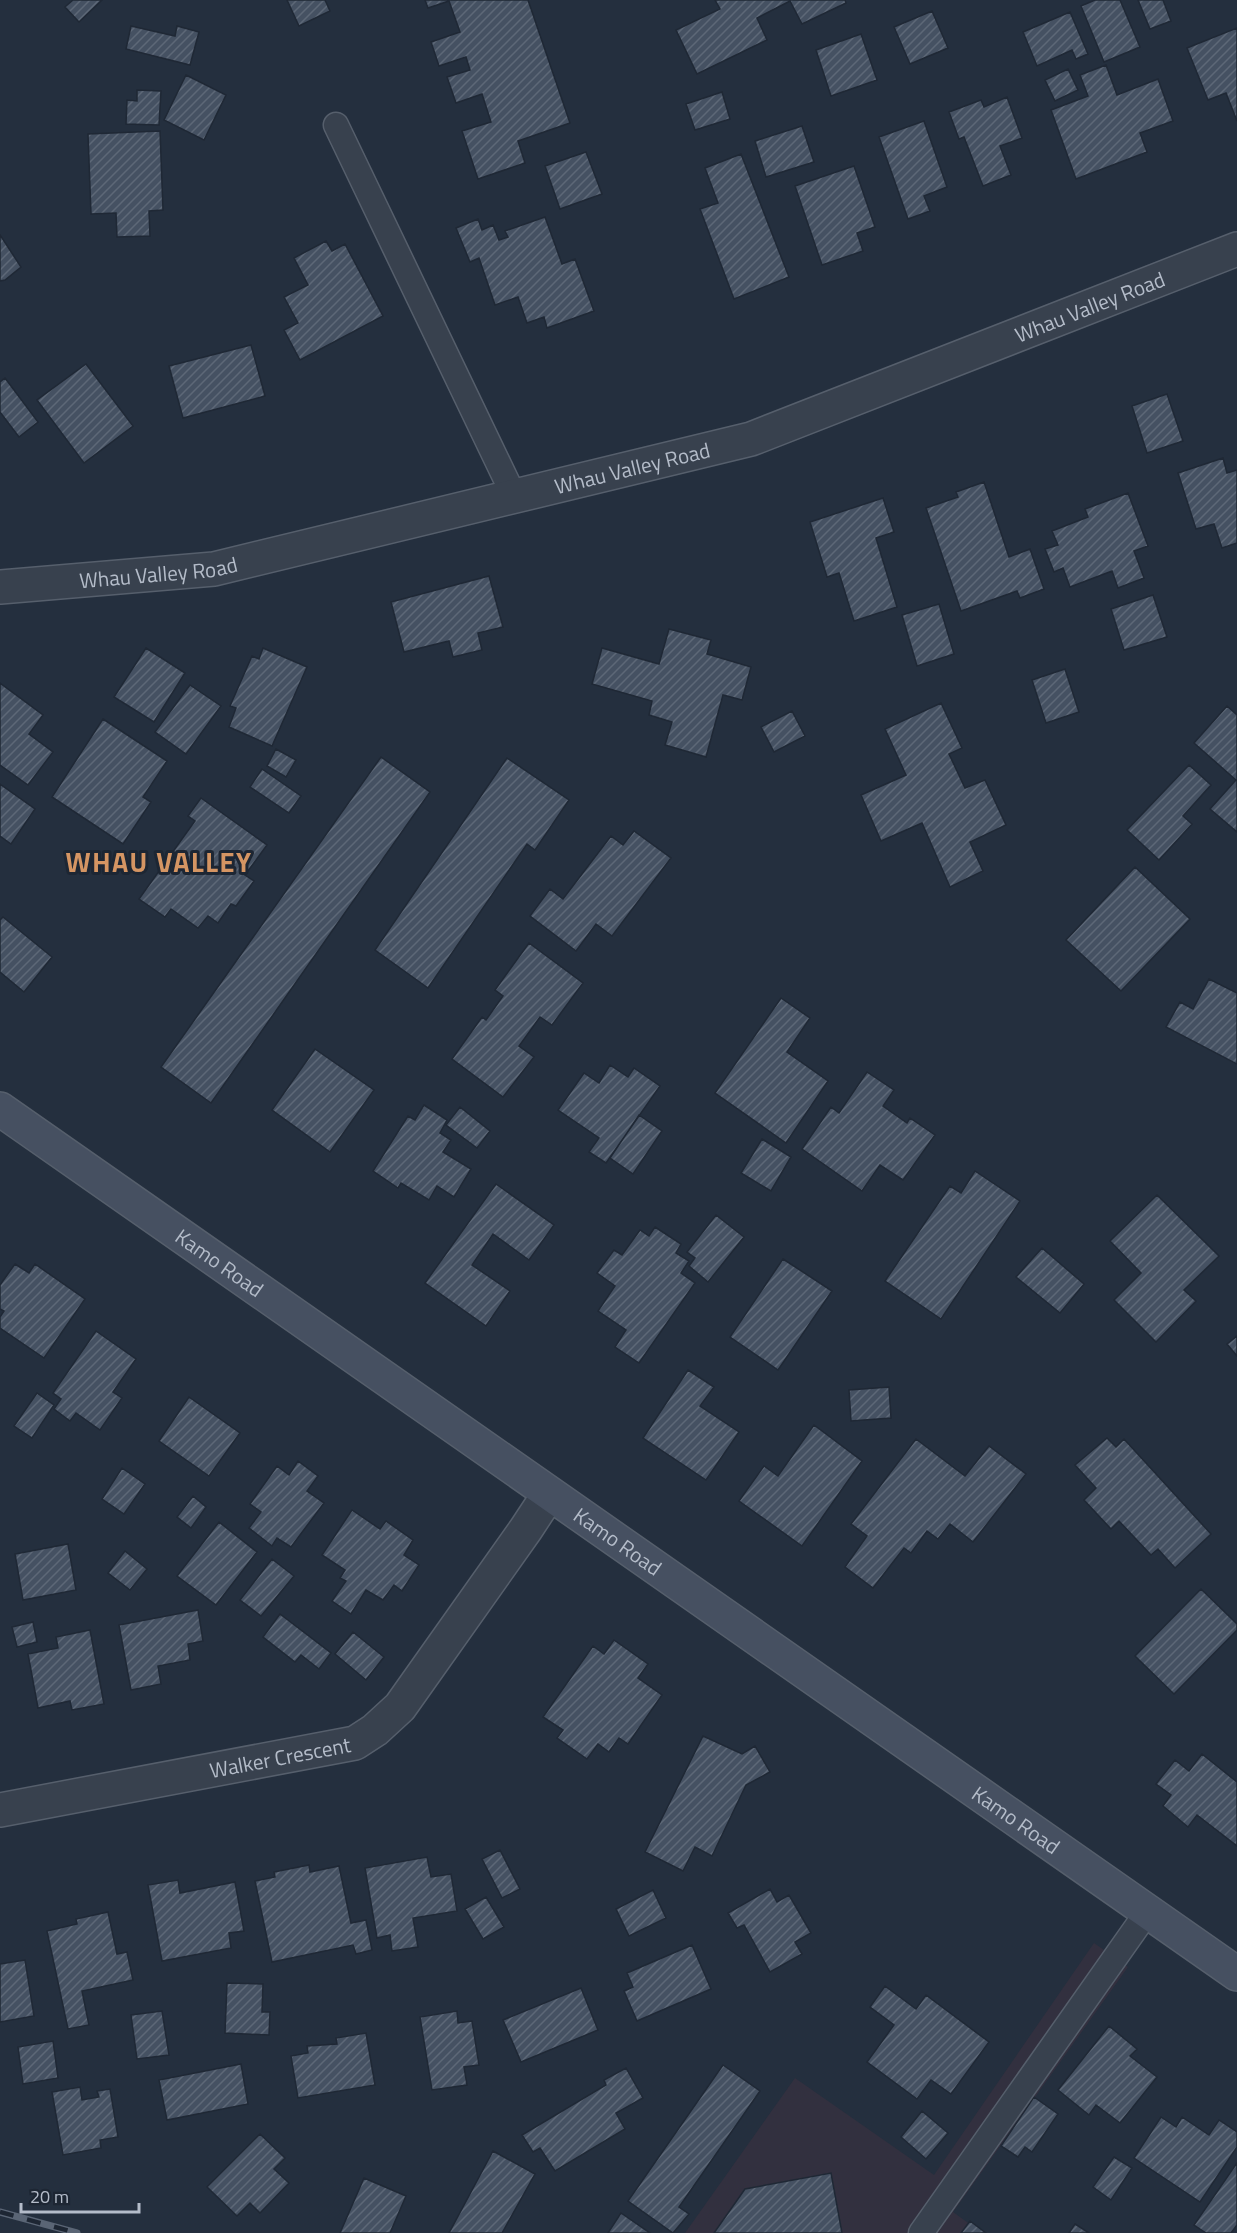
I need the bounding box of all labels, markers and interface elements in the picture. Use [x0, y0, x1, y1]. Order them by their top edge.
street label: Whau Valley Road [1010, 263, 1170, 350]
street label: Whau Valley Road [551, 434, 713, 502]
street label: Whau Valley Road [78, 548, 241, 596]
district label: WHAU VALLEY [66, 841, 252, 882]
street label: Kamo Road [169, 1220, 270, 1305]
street label: Kamo Road [567, 1499, 669, 1583]
street label: Walker Crescent [207, 1728, 354, 1786]
street label: Kamo Road [966, 1777, 1067, 1862]
scale bar [21, 2176, 140, 2214]
text: 20 m [30, 2183, 69, 2210]

